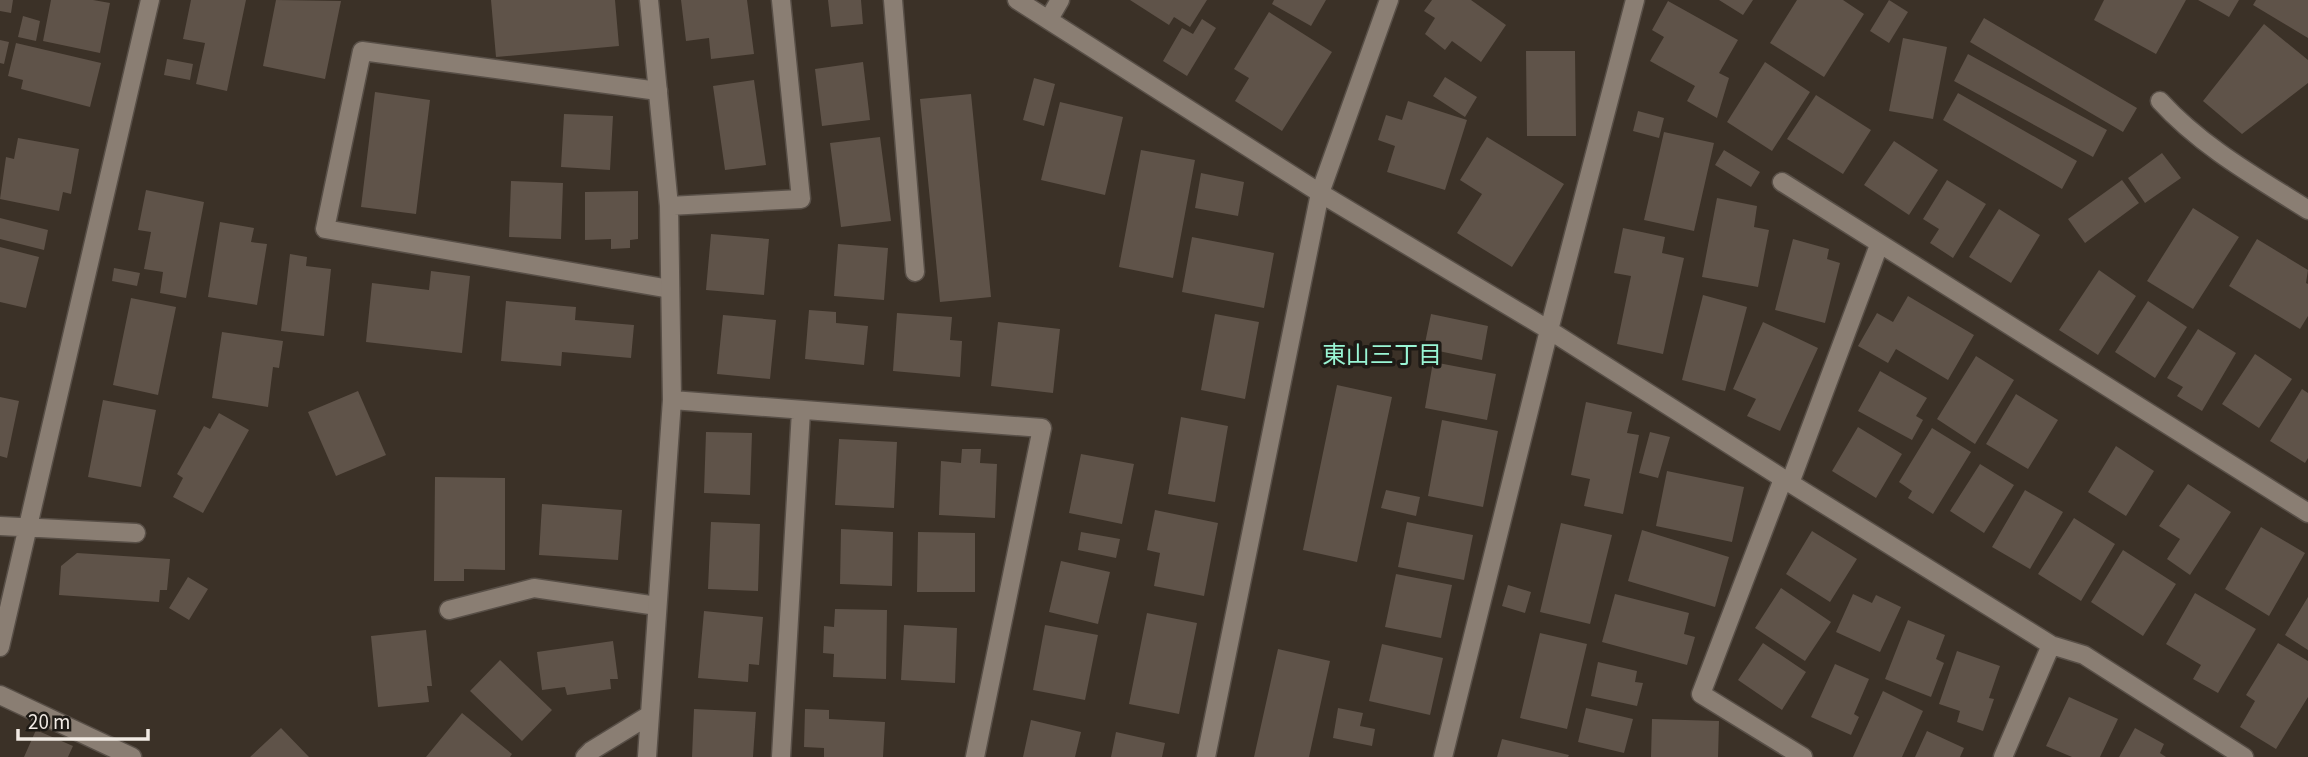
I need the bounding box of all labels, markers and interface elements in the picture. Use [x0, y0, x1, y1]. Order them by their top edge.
district label: 東山三丁目 [1322, 338, 1442, 373]
scale bar [18, 698, 147, 742]
text: 20 m [28, 707, 70, 737]

